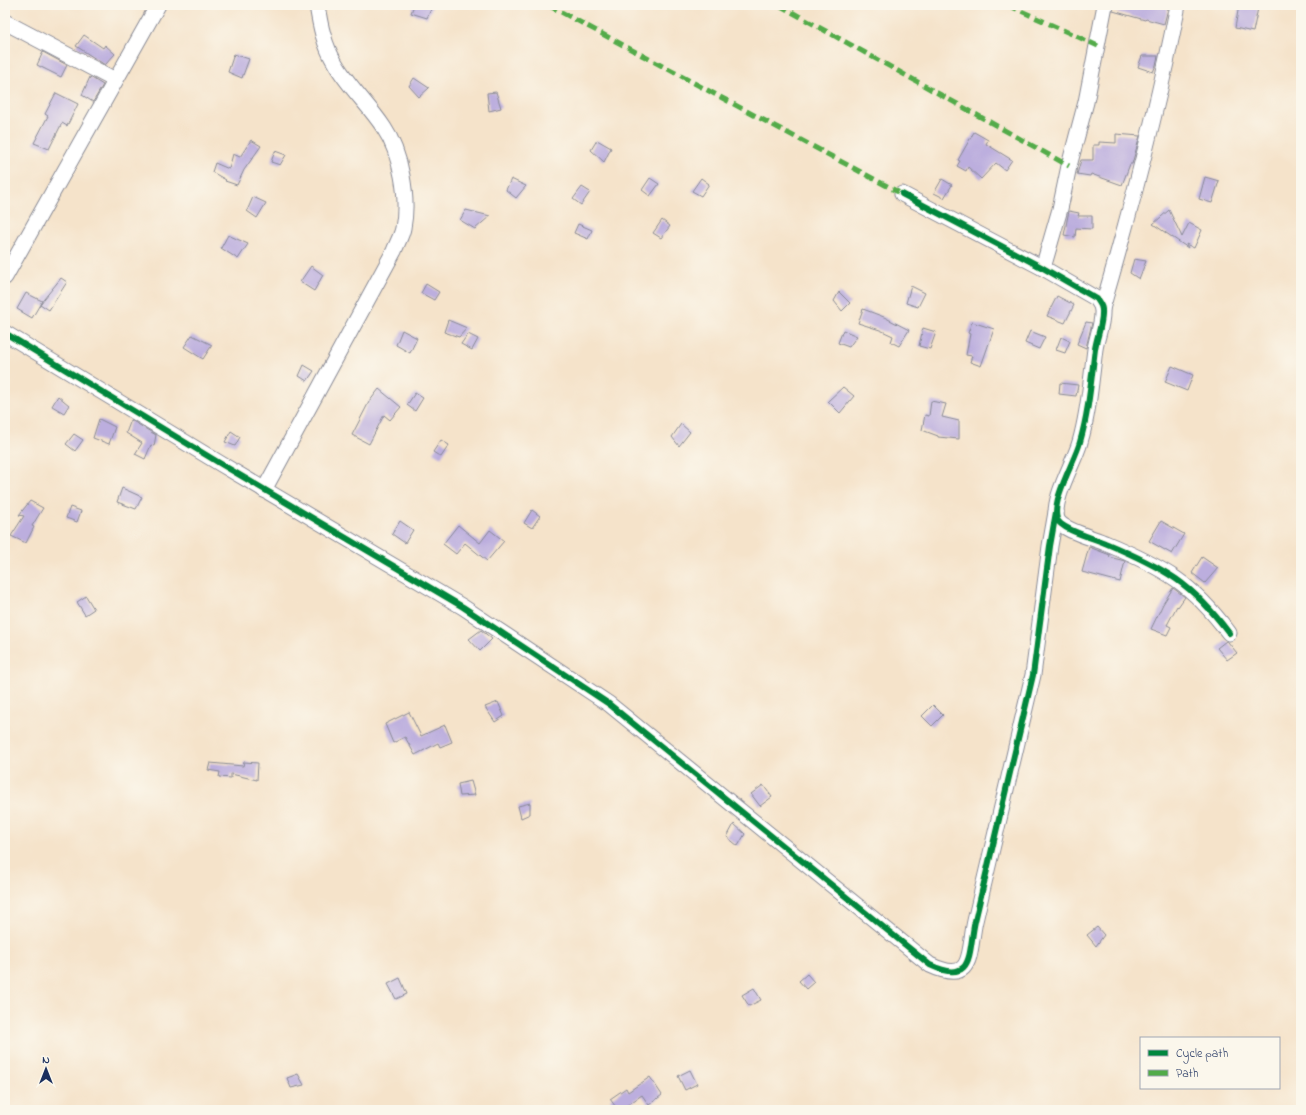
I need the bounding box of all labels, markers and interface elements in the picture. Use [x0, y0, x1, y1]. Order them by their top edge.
legend [1140, 1037, 1280, 1089]
text: Cycle path [1176, 1045, 1228, 1064]
north arrow [26, 1049, 66, 1089]
text: N [42, 1052, 50, 1068]
text: Path [1176, 1065, 1199, 1083]

